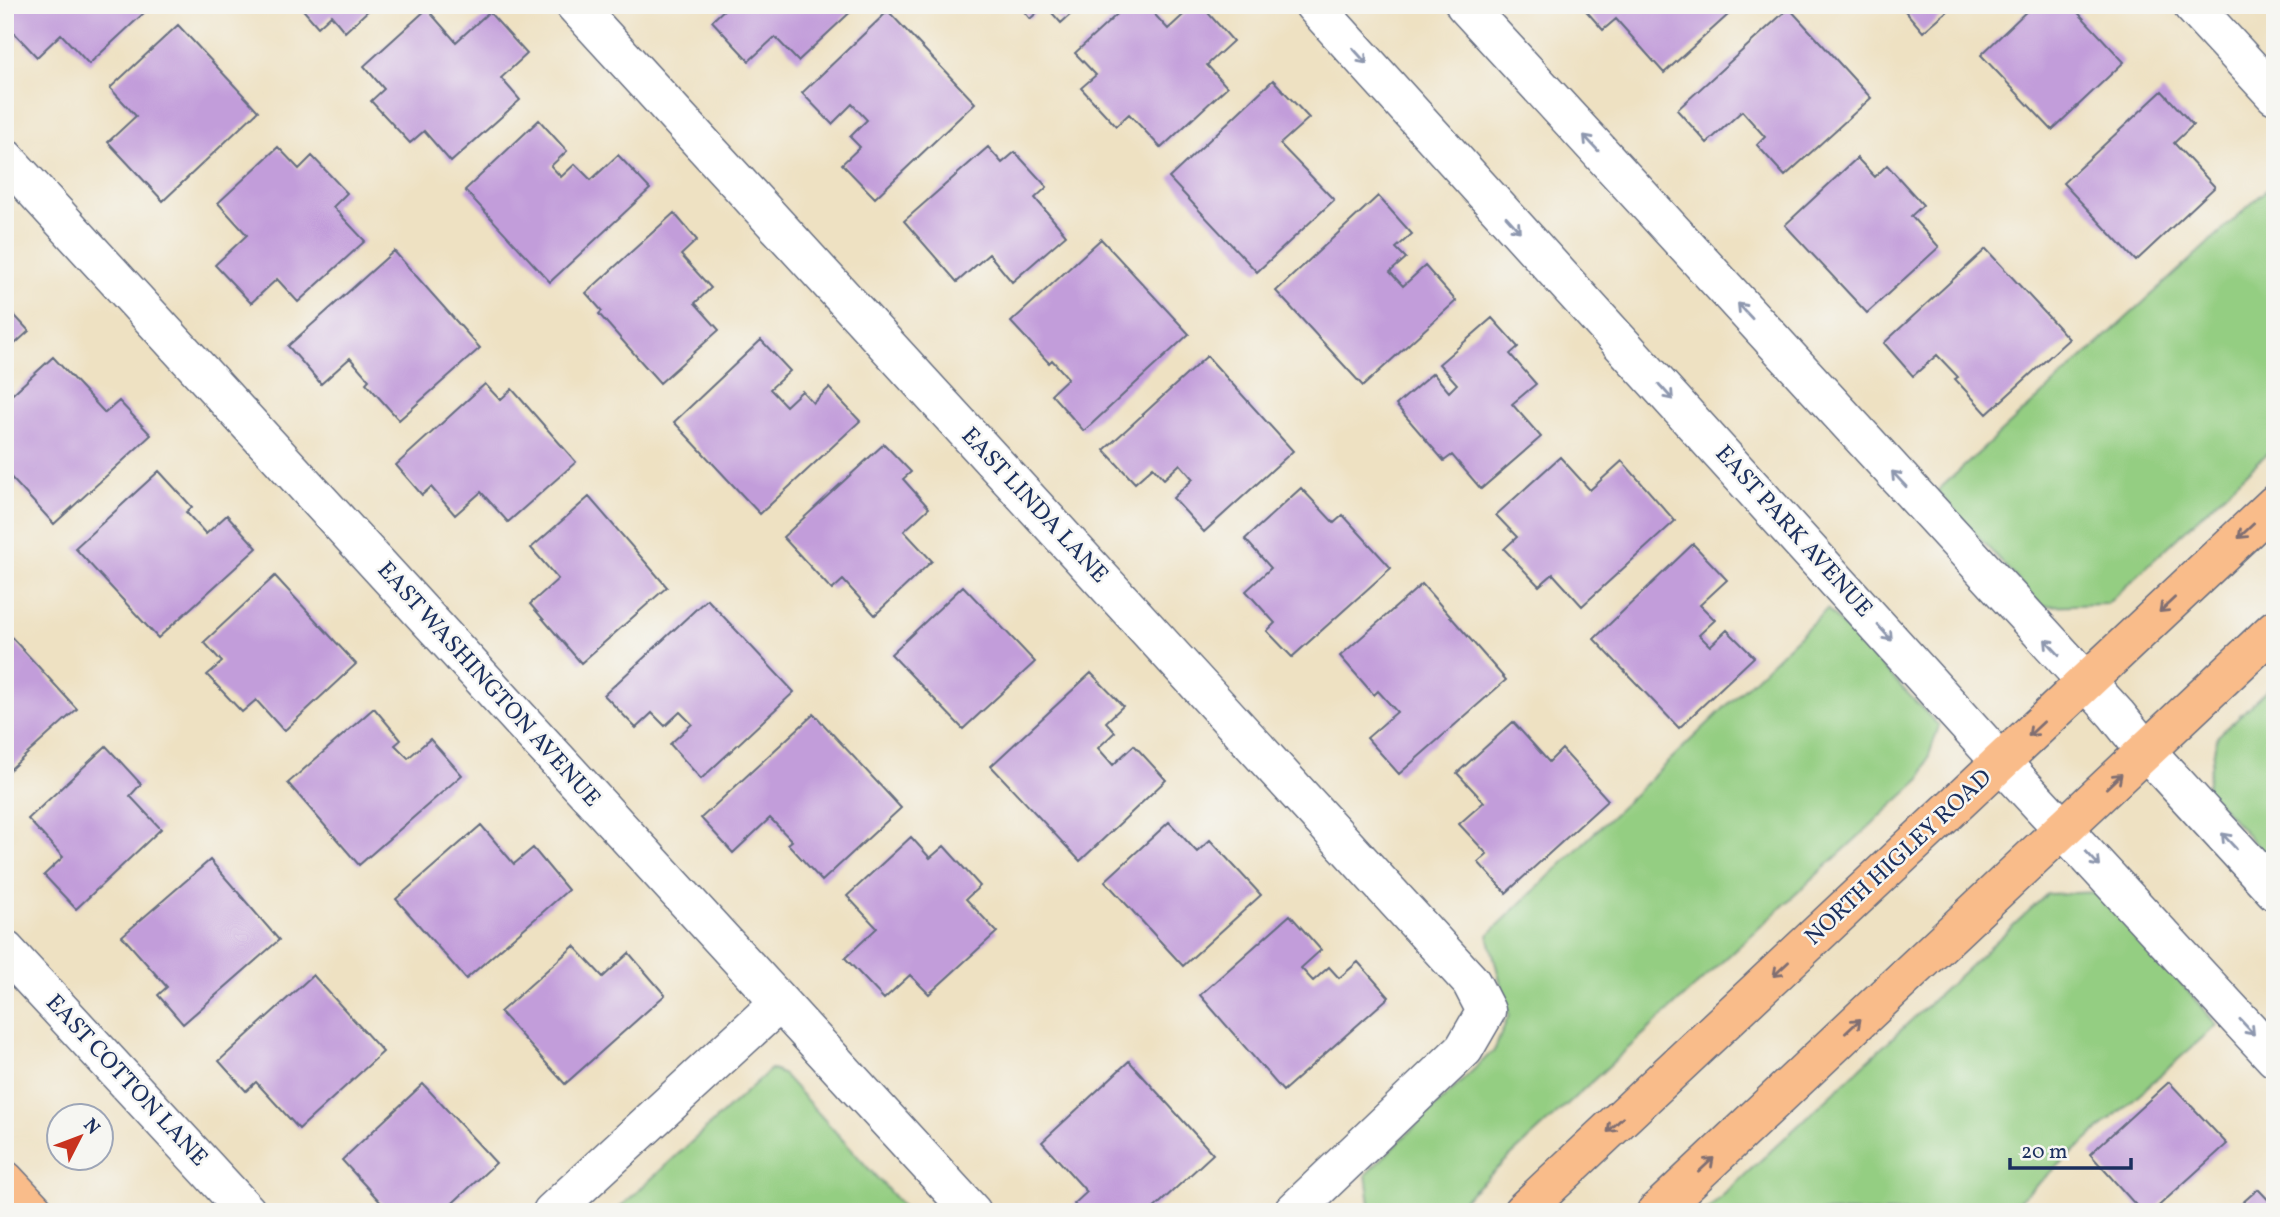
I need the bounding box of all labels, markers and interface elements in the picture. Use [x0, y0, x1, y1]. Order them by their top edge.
one-way arrow [1352, 47, 1368, 65]
one-way arrow [1584, 135, 1600, 153]
one-way arrow [1505, 215, 1521, 233]
one-way arrow [1737, 302, 1753, 320]
one-way arrow [1658, 383, 1674, 401]
street label: EAST LINDA LANE [952, 420, 1116, 592]
street label: EAST PARK AVENUE [1706, 438, 1880, 626]
one-way arrow [1890, 471, 1907, 488]
one-way arrow [2238, 523, 2255, 540]
street label: EAST WASHINGTON AVENUE [368, 555, 608, 815]
one-way arrow [2159, 597, 2176, 614]
one-way arrow [1877, 624, 1893, 642]
one-way arrow [2044, 639, 2061, 656]
one-way arrow [2028, 721, 2045, 738]
street label: NORTH HIGLEY ROAD [1798, 762, 2000, 954]
one-way arrow [2105, 773, 2123, 789]
one-way arrow [2220, 833, 2237, 850]
one-way arrow [2085, 850, 2101, 868]
one-way arrow [1773, 960, 1790, 977]
street label: EAST COTTON LANE [39, 989, 213, 1173]
one-way arrow [1844, 1018, 1861, 1035]
one-way arrow [2239, 1018, 2255, 1036]
north arrow [46, 1102, 116, 1172]
one-way arrow [1607, 1116, 1624, 1133]
scale bar [2010, 1126, 2131, 1170]
text: 20 m [2021, 1138, 2067, 1167]
one-way arrow [1697, 1157, 1715, 1173]

